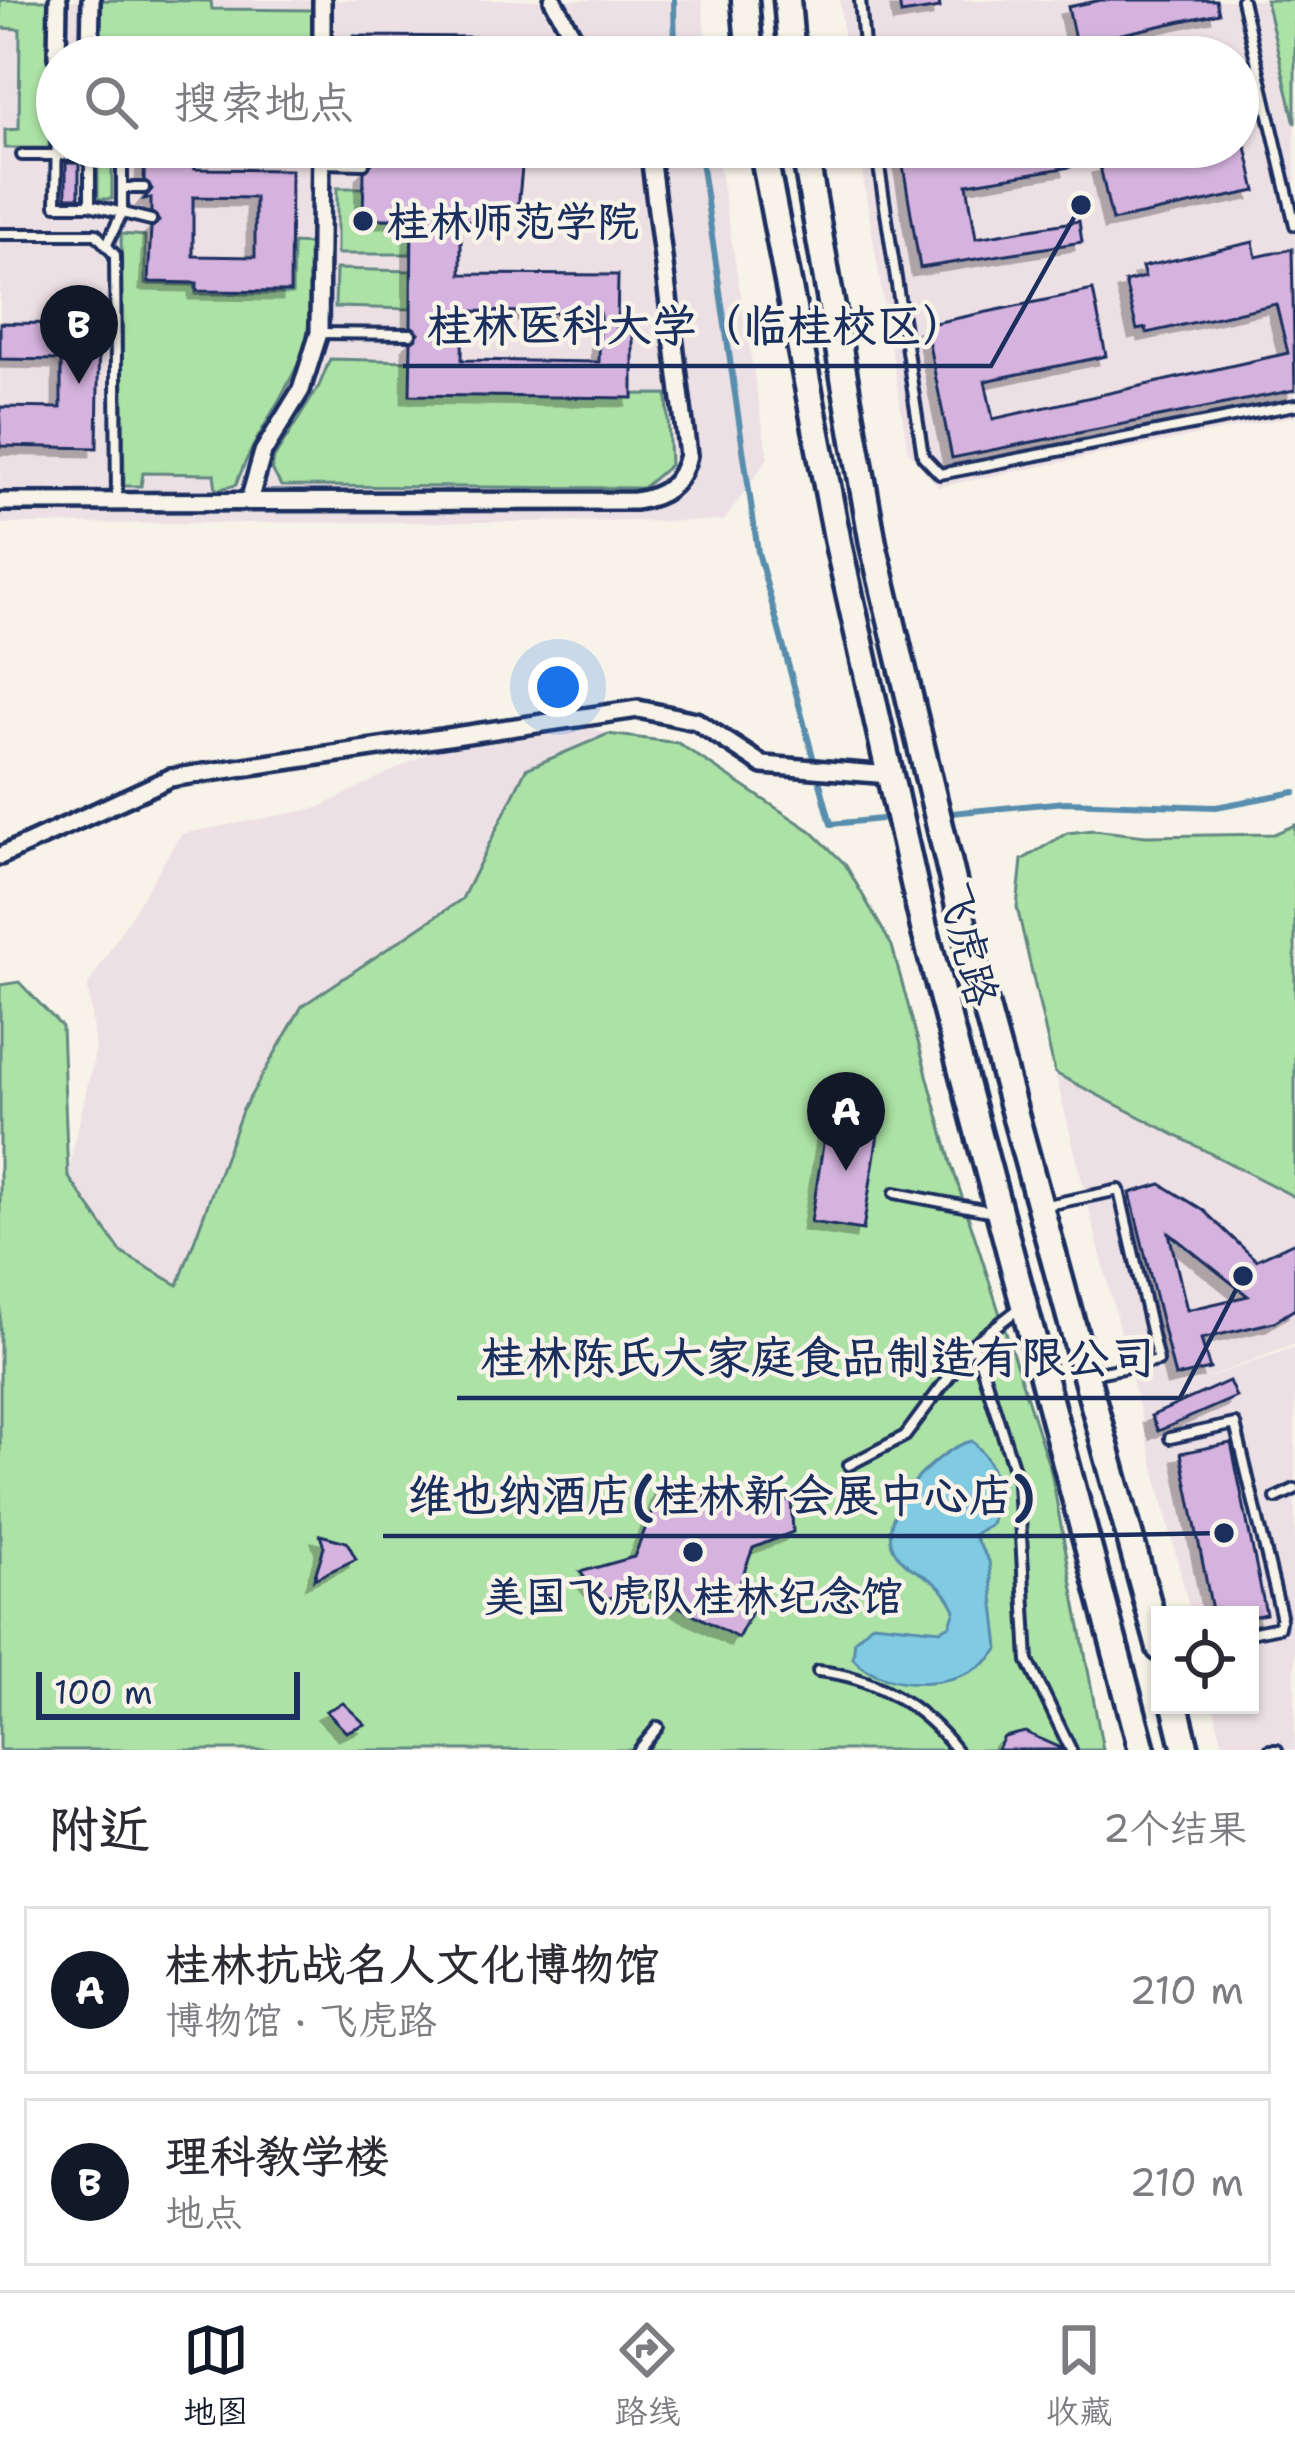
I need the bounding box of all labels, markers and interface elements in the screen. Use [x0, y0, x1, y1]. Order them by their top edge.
search box [36, 36, 1259, 168]
icon: search [78, 69, 144, 135]
text: 搜索地点 [174, 72, 354, 132]
place label: 桂林师范学院 [387, 193, 639, 249]
marker: 桂林师范学院 [350, 208, 376, 234]
pin: B [40, 285, 118, 384]
callout: 桂林医科大学（临桂校区） [403, 285, 991, 366]
text: 桂林医科大学（临桂校区） [427, 295, 967, 355]
your location [528, 657, 588, 717]
street label: 飞虎路 [927, 876, 1011, 1012]
pin: A [807, 1072, 885, 1171]
callout: 桂林陈氏大家庭食品制造有限公司 [457, 1317, 1180, 1398]
text: 桂林陈氏大家庭食品制造有限公司 [480, 1327, 1156, 1387]
callout: 维也纳酒店(桂林新会展中心店) [383, 1455, 1059, 1536]
text: 维也纳酒店(桂林新会展中心店) [407, 1465, 1035, 1525]
marker: 美国飞虎队桂林纪念馆 [680, 1539, 706, 1565]
place label: 美国飞虎队桂林纪念馆 [483, 1568, 903, 1624]
map controls [1151, 1606, 1259, 1714]
button: locate [1151, 1606, 1259, 1714]
scale bar [36, 1666, 300, 1719]
text: 100 m [54, 1670, 153, 1715]
text: 附近 [48, 1795, 150, 1863]
text: 2个结果 [1103, 1802, 1247, 1854]
text: 桂林抗战名人文化博物馆 [165, 1934, 660, 1994]
text: A [75, 1964, 105, 2016]
text: 210 m [1129, 1964, 1244, 2016]
text: 博物馆 · 飞虎路 [165, 1994, 437, 2046]
text: 理科教学楼 [165, 2126, 390, 2186]
text: B [78, 2156, 102, 2208]
text: 210 m [1129, 2156, 1244, 2208]
text: 地点 [165, 2186, 243, 2238]
tab: 地图 [183, 2317, 249, 2434]
tab: 路线 [614, 2317, 680, 2434]
tab: 收藏 [1046, 2317, 1112, 2434]

